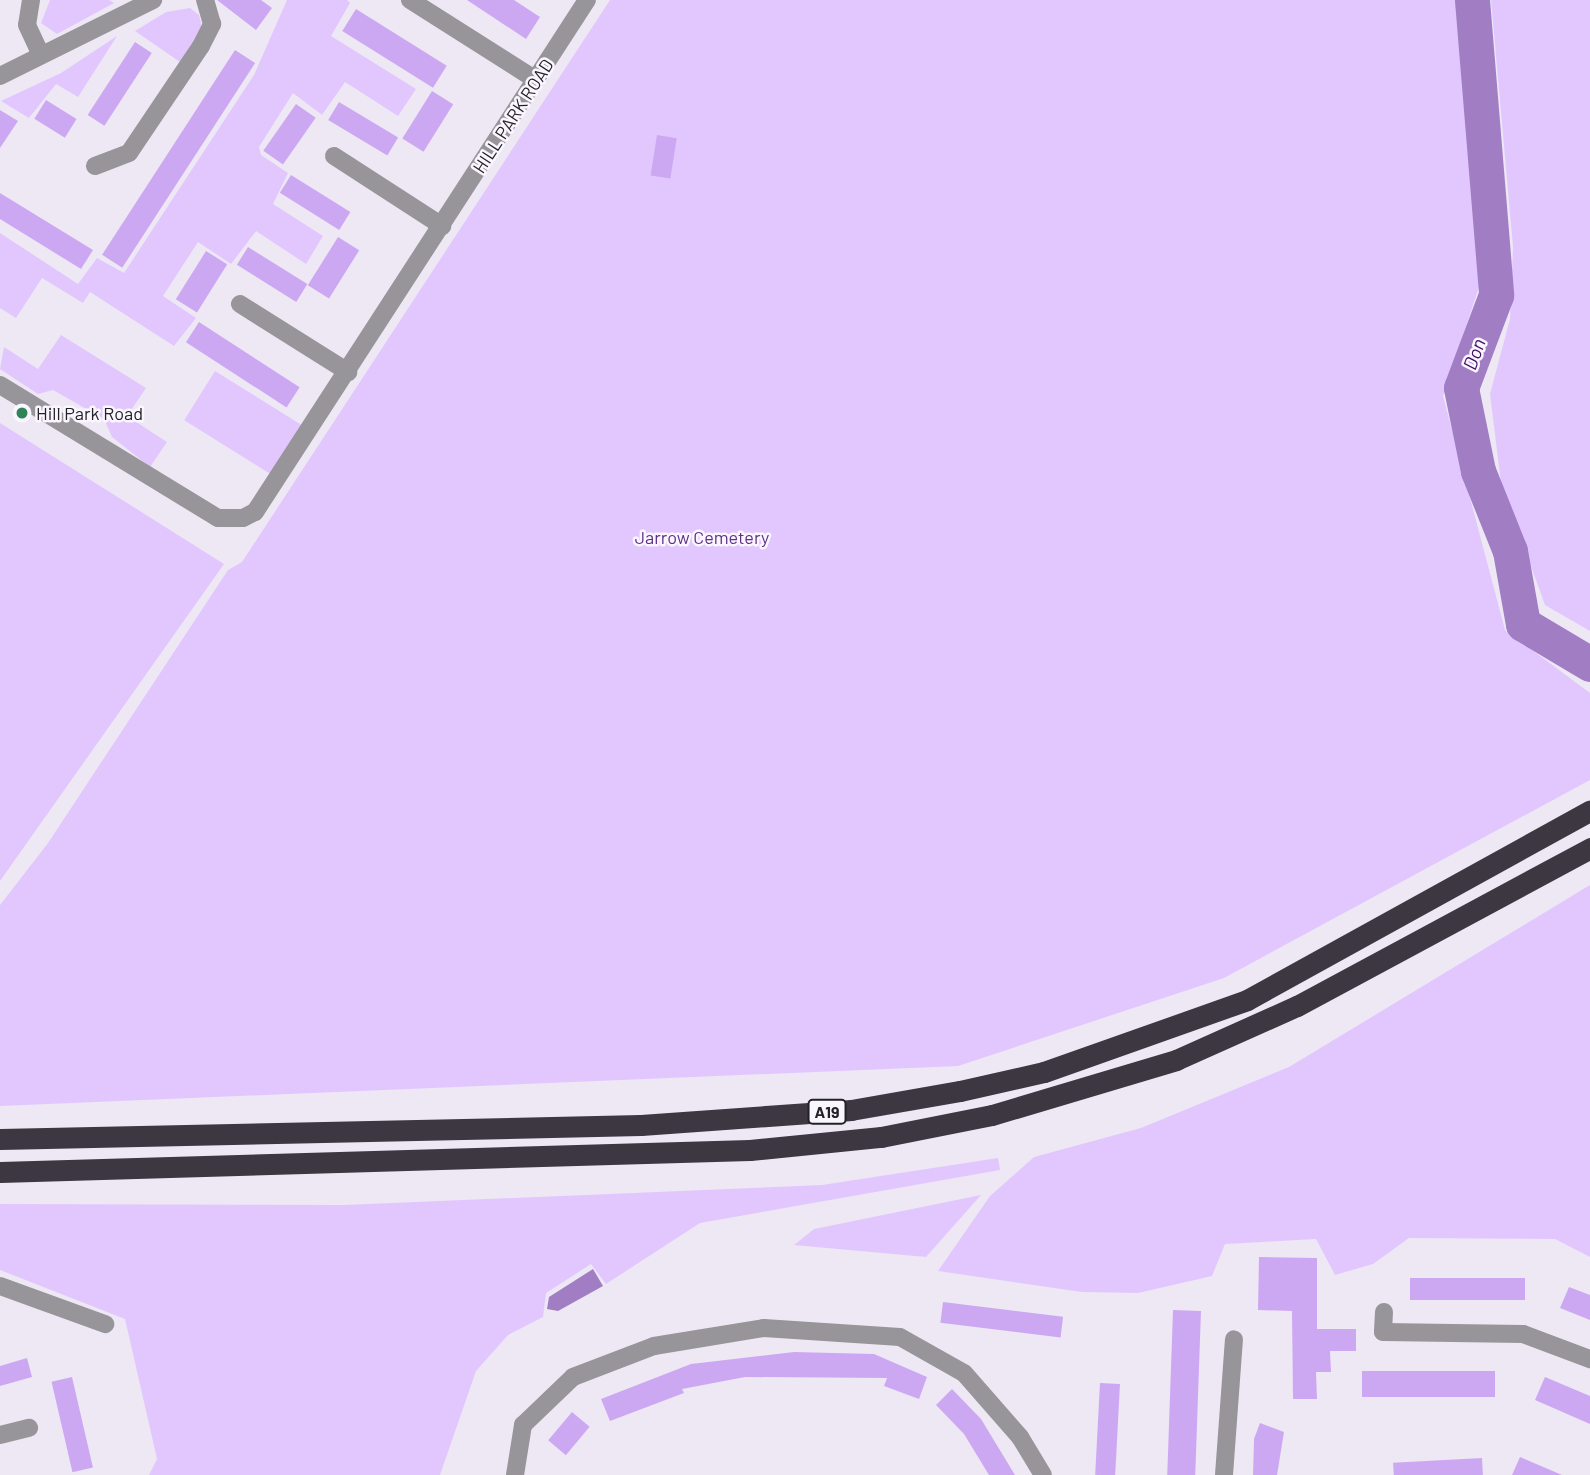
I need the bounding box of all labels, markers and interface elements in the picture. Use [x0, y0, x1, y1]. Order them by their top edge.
street label: HILL PARK ROAD [468, 55, 558, 177]
water label: Don [1458, 335, 1490, 373]
place label: Hill Park Road [36, 402, 143, 424]
marker: Hill Park Road [14, 405, 30, 421]
park label: Jarrow Cemetery [635, 526, 769, 548]
road number: A19 [806, 1100, 848, 1124]

